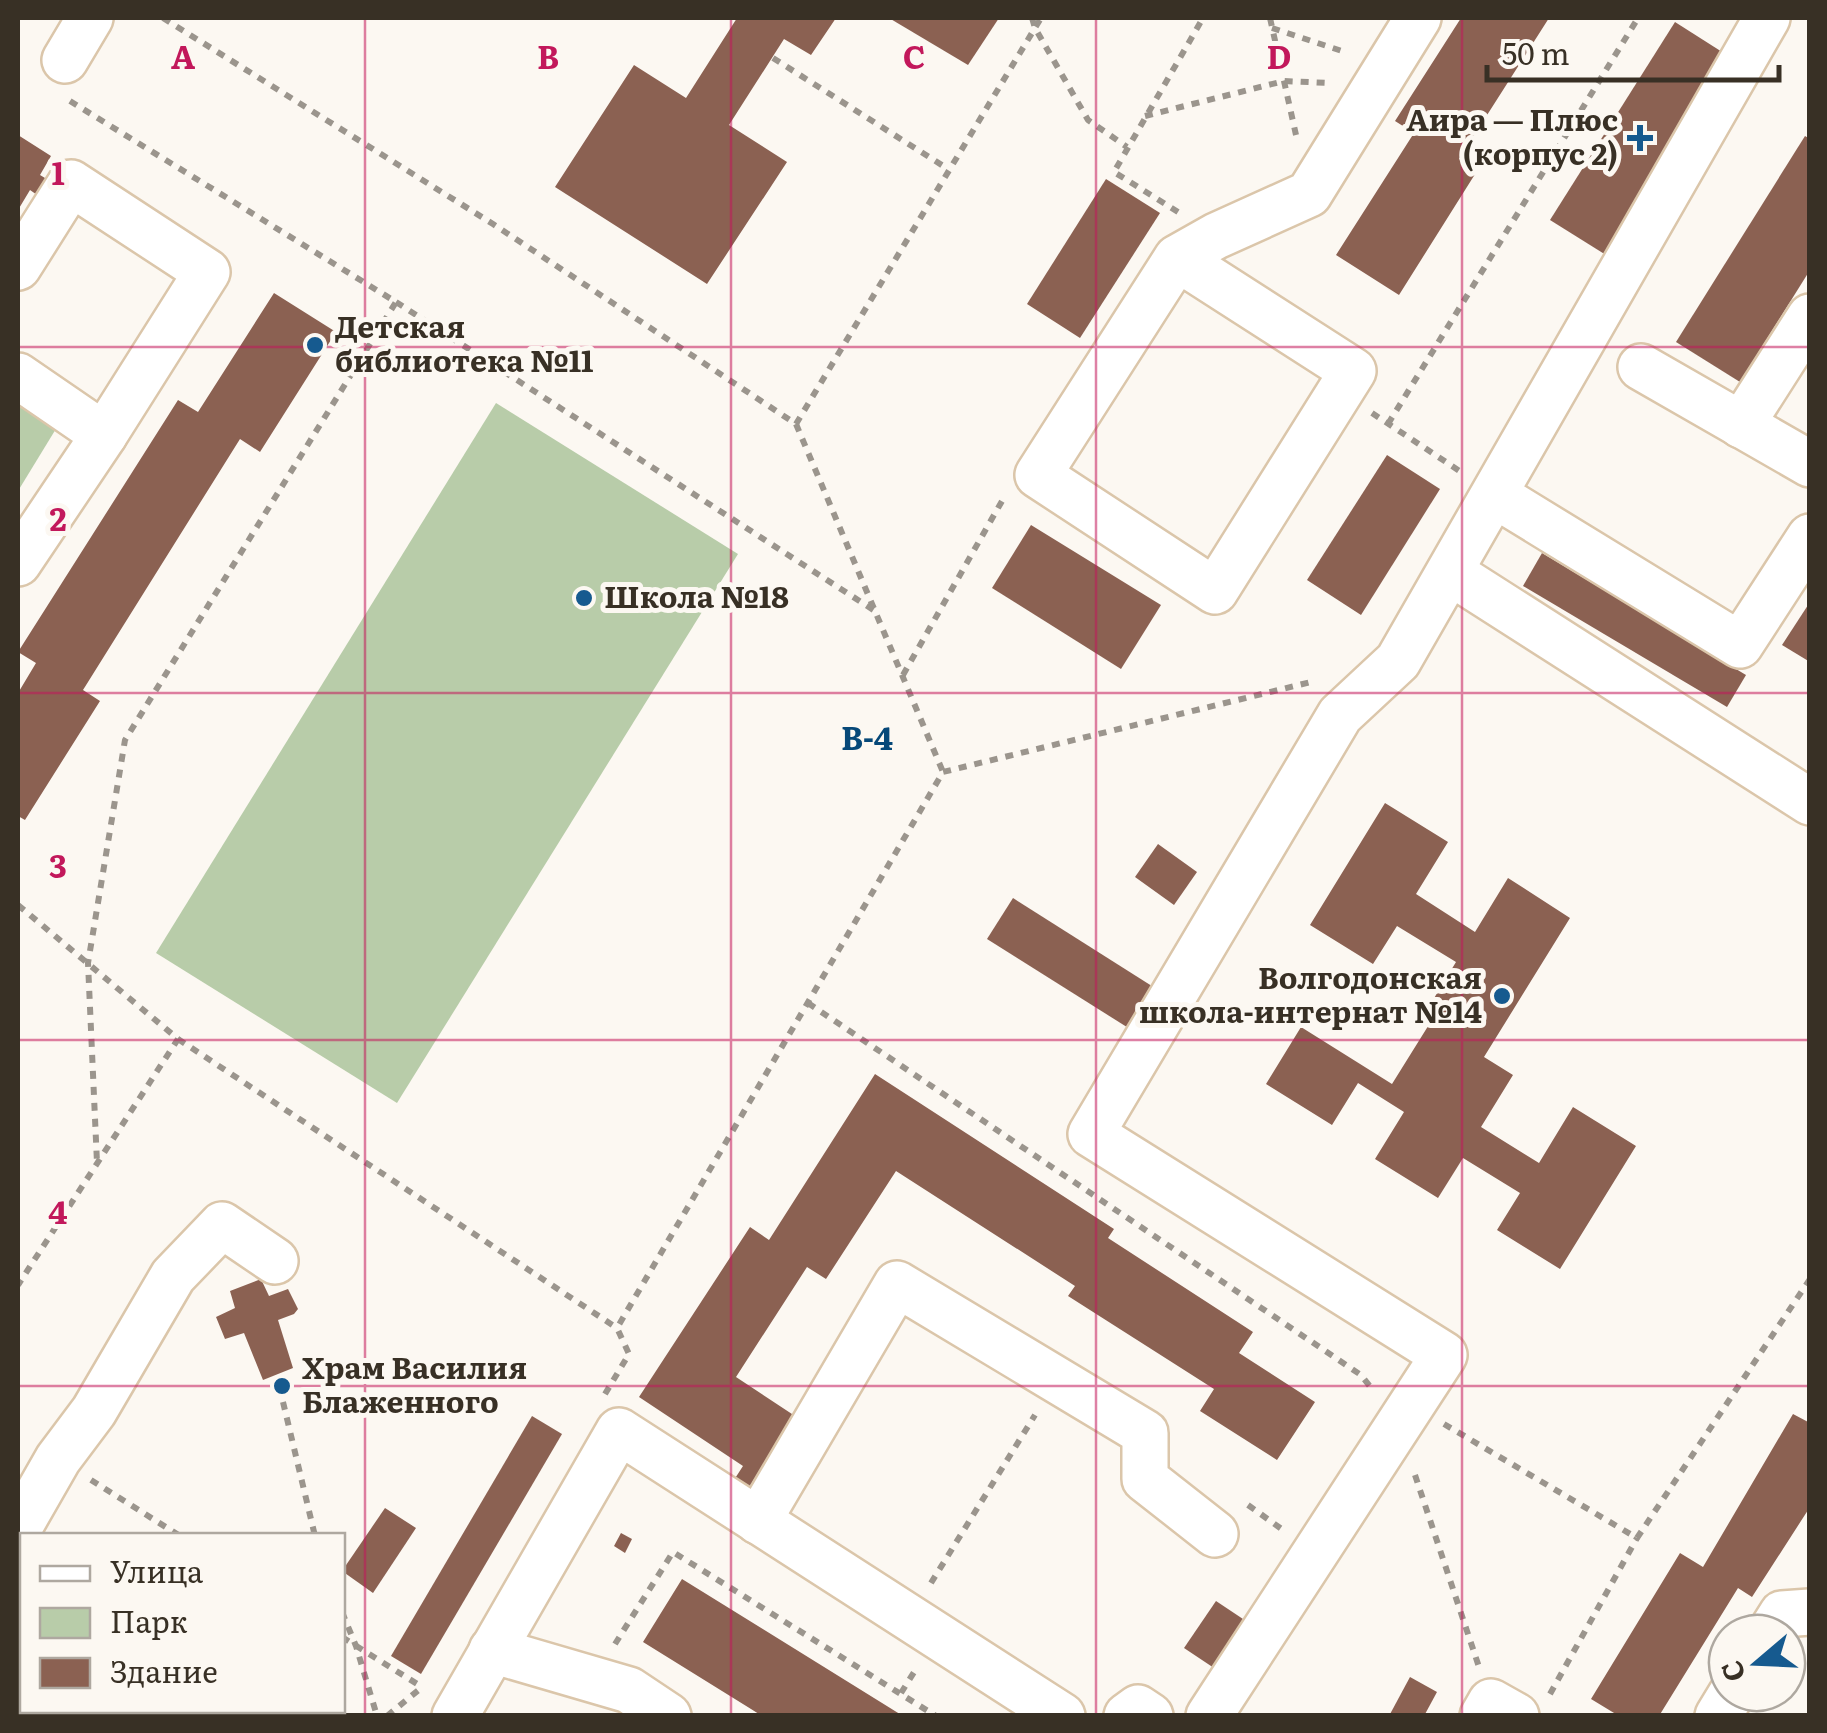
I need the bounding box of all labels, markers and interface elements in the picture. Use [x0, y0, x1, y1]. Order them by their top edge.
scale bar [1487, 20, 1780, 82]
text: 50 m [1502, 30, 1570, 74]
text: A [171, 31, 195, 79]
text: B [537, 31, 559, 79]
text: C [903, 31, 925, 79]
text: D [1267, 31, 1291, 79]
place label: Аира — Плюс (корпус 2) [1406, 96, 1618, 174]
marker: Аира — Плюс (корпус 2) [1627, 125, 1653, 151]
text: 1 [51, 147, 65, 195]
place label: Детская библиотека №11 [335, 303, 594, 381]
marker: Детская библиотека №11 [304, 334, 326, 356]
text: 2 [49, 493, 67, 541]
place label: Школа №18 [604, 573, 789, 617]
marker: Школа №18 [573, 587, 595, 609]
district label: В-4 [841, 712, 893, 760]
text: 3 [49, 840, 67, 888]
place label: Волгодонская школа-интернат №14 [1139, 954, 1482, 1032]
marker: Волгодонская школа-интернат №14 [1491, 985, 1513, 1007]
text: 4 [48, 1186, 68, 1234]
place label: Храм Василия Блаженного [302, 1344, 527, 1422]
marker: Храм Василия Блаженного [271, 1375, 293, 1397]
legend [20, 1533, 345, 1713]
text: Улица [110, 1548, 204, 1592]
text: Парк [110, 1598, 188, 1642]
north arrow [1707, 1613, 1807, 1713]
text: Здание [110, 1648, 218, 1692]
text: С [1708, 1656, 1755, 1688]

